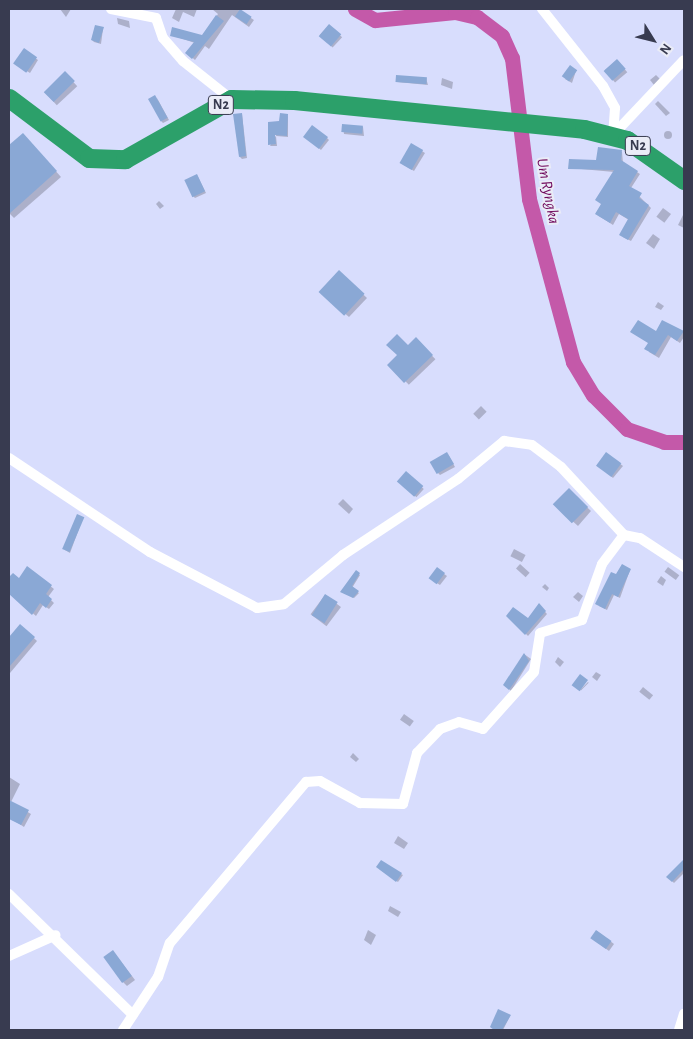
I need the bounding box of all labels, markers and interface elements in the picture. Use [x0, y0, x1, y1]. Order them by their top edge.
north arrow [628, 15, 678, 65]
text: N [657, 41, 674, 57]
road number: N2 [207, 94, 235, 116]
road number: N2 [624, 134, 652, 158]
water label: Um Ryngka [532, 156, 564, 226]

